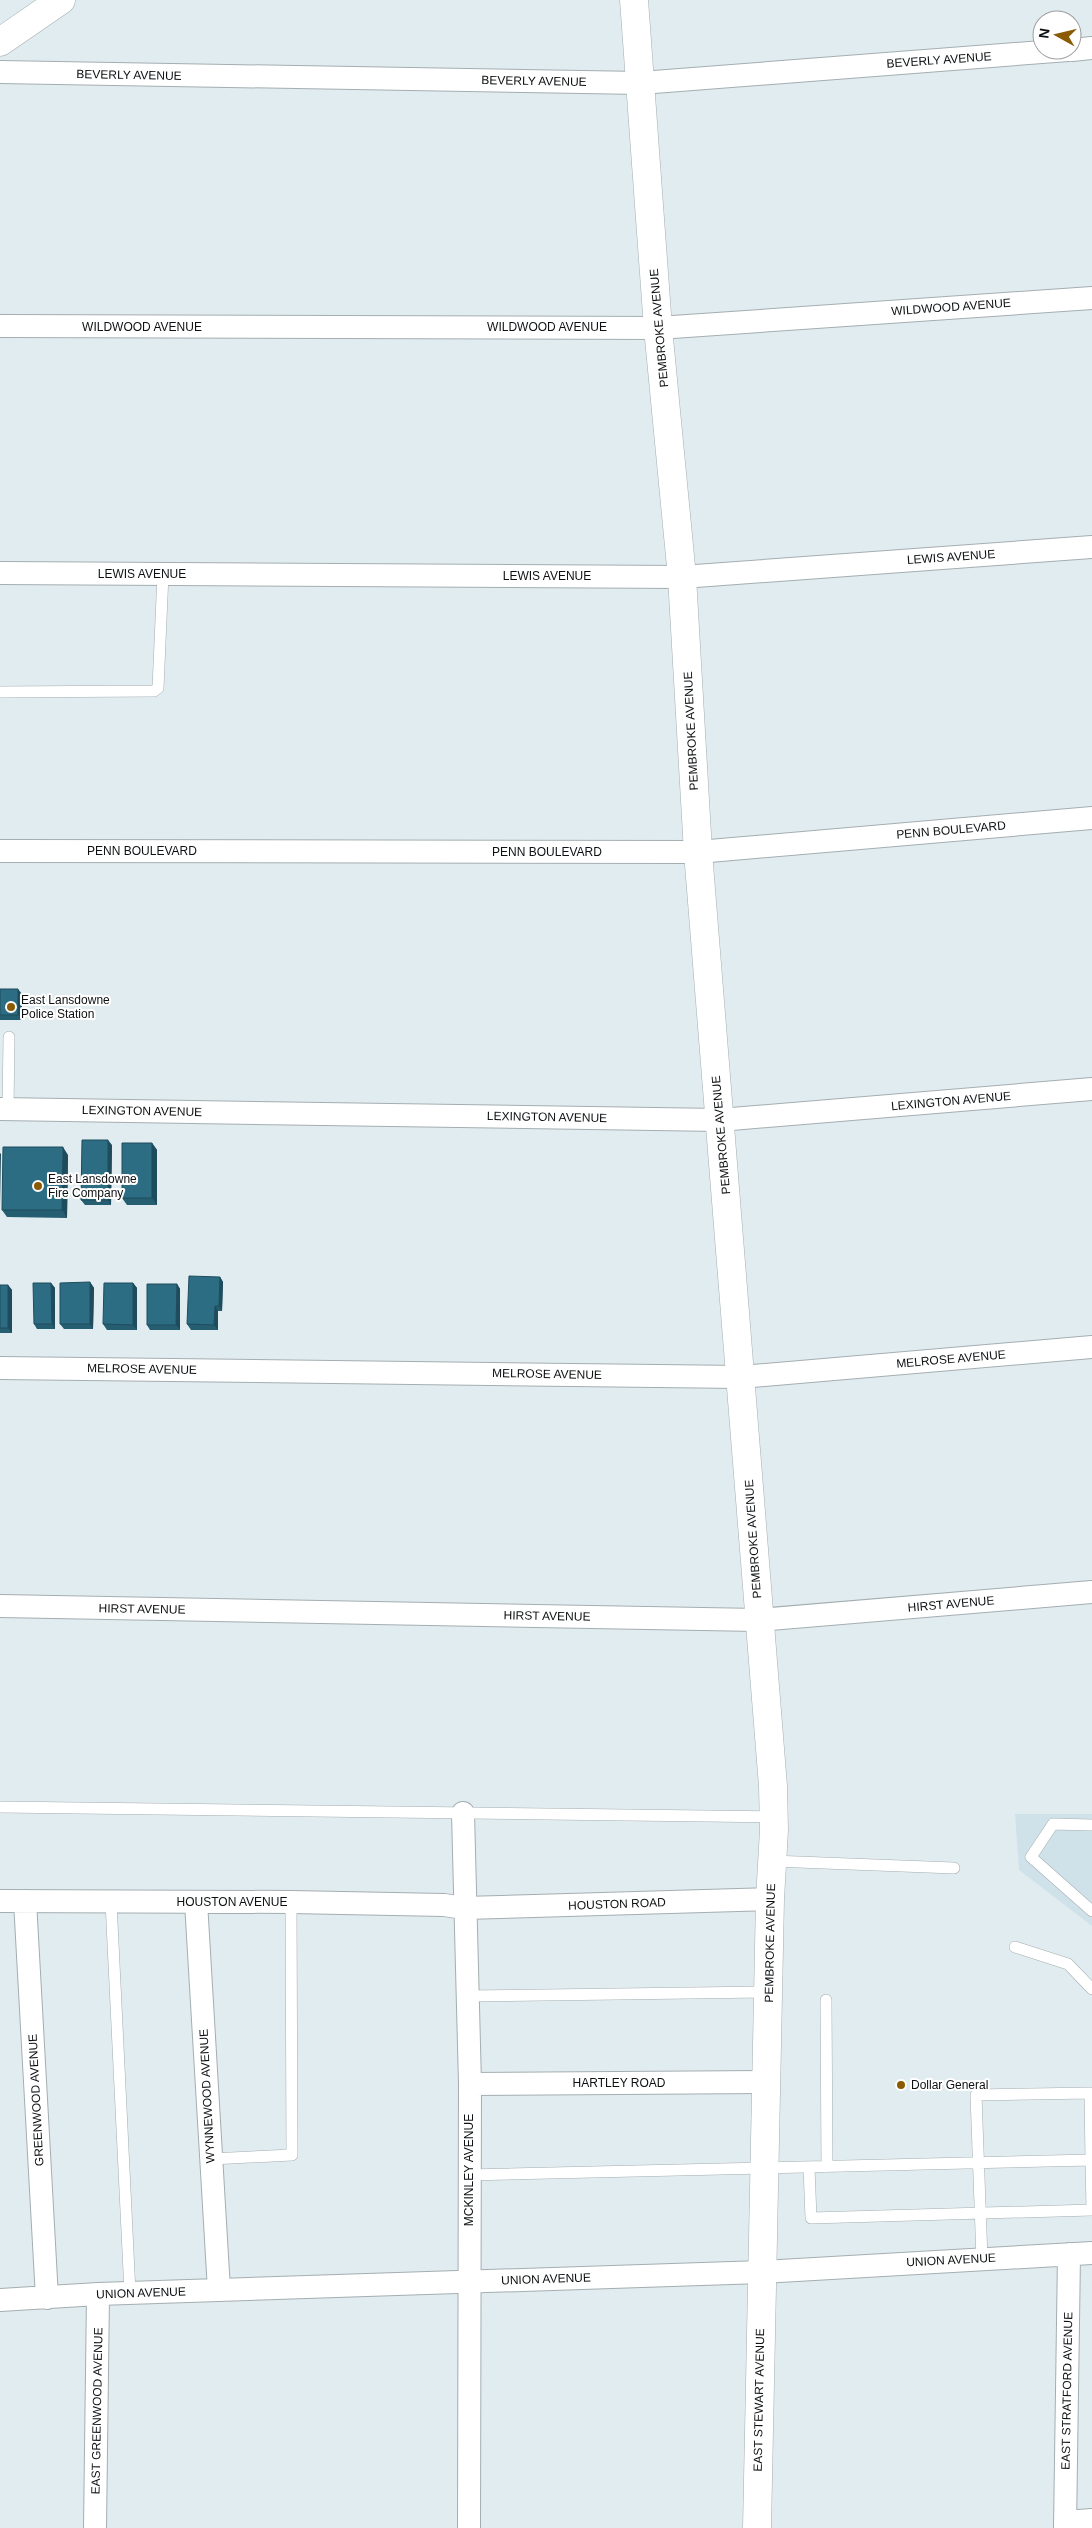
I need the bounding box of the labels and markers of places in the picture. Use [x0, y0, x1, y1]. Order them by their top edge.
place label: East Lansdowne Police Station [21, 993, 110, 1021]
marker: East Lansdowne Police Station [5, 1001, 17, 1013]
place label: East Lansdowne Fire Company [48, 1172, 137, 1200]
marker: East Lansdowne Fire Company [32, 1180, 44, 1192]
place label: Dollar General [911, 2078, 988, 2092]
marker: Dollar General [895, 2079, 907, 2091]

